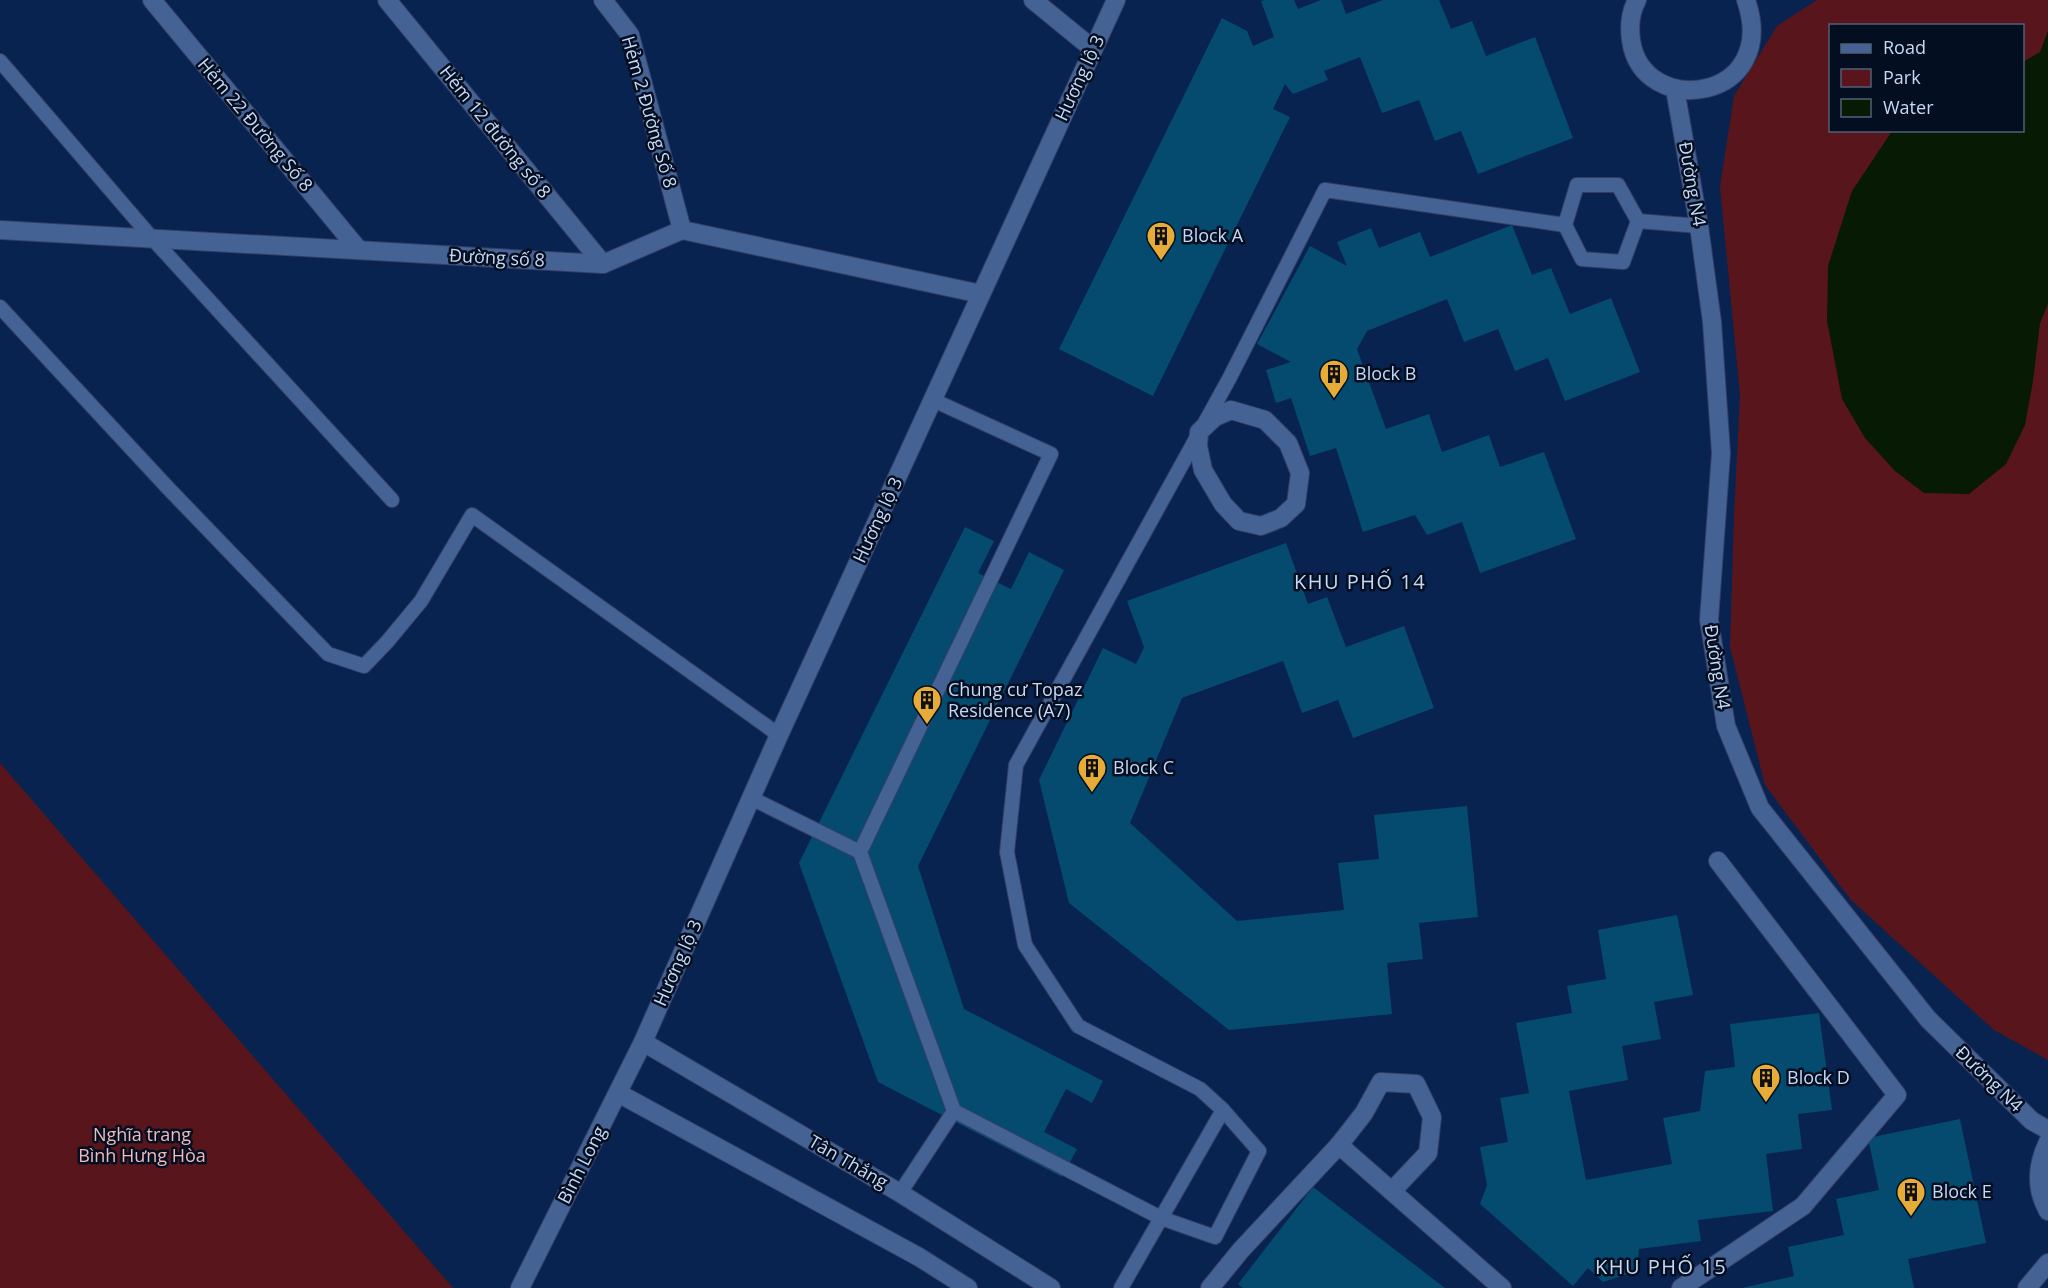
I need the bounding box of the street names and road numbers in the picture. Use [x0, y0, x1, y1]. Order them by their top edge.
street label: Hương lộ 3 [1049, 31, 1109, 124]
street label: Hẻm 2 Đường Số 8 [617, 33, 683, 190]
street label: Hẻm 22 Đường Số 8 [193, 53, 319, 196]
street label: Hẻm 12 đường số 8 [435, 60, 557, 203]
street label: Đường N4 [1674, 140, 1712, 228]
street label: Đường số 8 [449, 243, 546, 271]
street label: Hương lộ 3 [847, 473, 907, 566]
street label: Đường N4 [1699, 623, 1737, 711]
street label: Hương lộ 3 [647, 916, 707, 1010]
street label: Đường N4 [1951, 1040, 2029, 1117]
street label: Bình Long [551, 1121, 611, 1207]
street label: Tân Thắng [805, 1129, 893, 1193]

